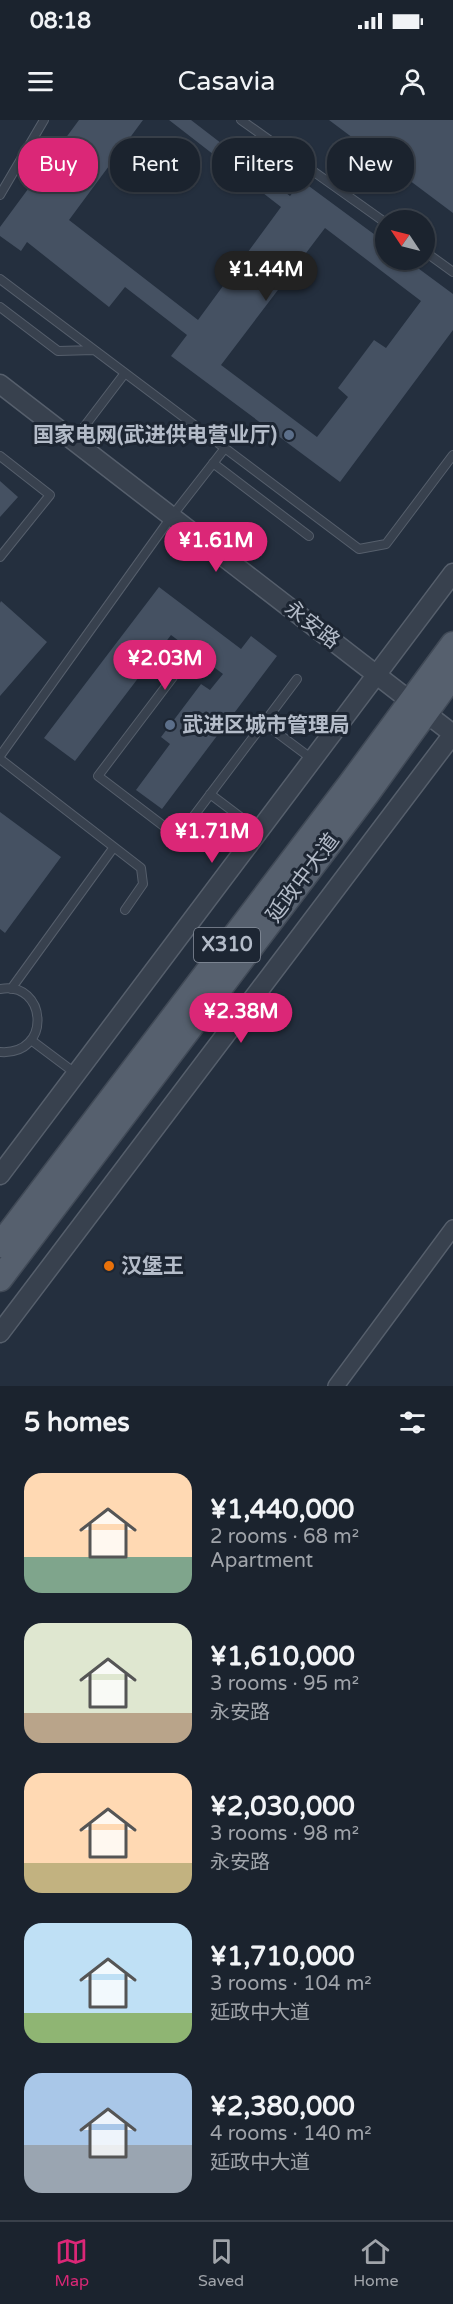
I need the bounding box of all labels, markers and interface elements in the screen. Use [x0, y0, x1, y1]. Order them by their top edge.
text: 08:18 [30, 8, 91, 34]
icon: menu [24, 65, 57, 98]
text: Casavia [177, 65, 276, 98]
icon: person [396, 65, 429, 98]
chip: Buy [18, 138, 98, 192]
chip: Rent [110, 138, 200, 192]
chip: Filters [212, 138, 315, 192]
chip: New [327, 138, 414, 192]
north arrow [375, 210, 435, 270]
map controls [375, 210, 435, 270]
pin: ¥1.44M [217, 251, 315, 302]
text: ¥1.44M [229, 258, 303, 282]
place label: 国家电网(武进供电营业厅) [33, 423, 277, 448]
marker: 国家电网(武进供电营业厅) [282, 428, 296, 442]
pin: ¥1.61M [167, 522, 265, 573]
text: ¥1.61M [178, 529, 254, 553]
street label: 永安路 [279, 596, 345, 654]
pin: ¥2.03M [116, 640, 214, 691]
text: ¥2.03M [127, 647, 203, 671]
place label: 武进区城市管理局 [182, 713, 350, 738]
marker: 武进区城市管理局 [163, 718, 177, 732]
pin: ¥1.71M [163, 813, 261, 864]
text: ¥1.71M [174, 820, 250, 844]
street label: 延政中大道 [261, 829, 345, 927]
road number: X310 [194, 928, 260, 962]
pin: ¥2.38M [192, 993, 290, 1044]
text: ¥2.38M [203, 1000, 279, 1024]
place label: 汉堡王 [121, 1254, 184, 1279]
marker: 汉堡王 [102, 1259, 116, 1273]
icon: filters [396, 1406, 429, 1439]
text: 5 homes [24, 1407, 130, 1438]
text: ¥1,440,000 [210, 1494, 354, 1525]
icon: home [72, 1497, 144, 1569]
text: 2 rooms · 68 m² [210, 1525, 359, 1549]
text: Apartment [210, 1549, 313, 1573]
text: ¥1,610,000 [210, 1641, 355, 1672]
icon: home [72, 1647, 144, 1719]
text: 3 rooms · 95 m² [210, 1672, 359, 1696]
text: 永安路 [210, 1701, 270, 1725]
text: ¥2,030,000 [210, 1791, 355, 1822]
icon: home [72, 1797, 144, 1869]
text: 3 rooms · 98 m² [210, 1822, 359, 1846]
text: 永安路 [210, 1851, 270, 1875]
text: ¥1,710,000 [210, 1941, 355, 1972]
icon: home [72, 1947, 144, 2019]
text: 3 rooms · 104 m² [210, 1972, 372, 1996]
text: 延政中大道 [210, 2001, 310, 2025]
text: ¥2,380,000 [210, 2091, 355, 2122]
icon: home [72, 2097, 144, 2169]
text: 4 rooms · 140 m² [210, 2122, 372, 2146]
text: 延政中大道 [210, 2151, 310, 2175]
tab: Map [54, 2235, 89, 2291]
tab: Saved [198, 2235, 244, 2291]
tab: Home [353, 2235, 398, 2291]

